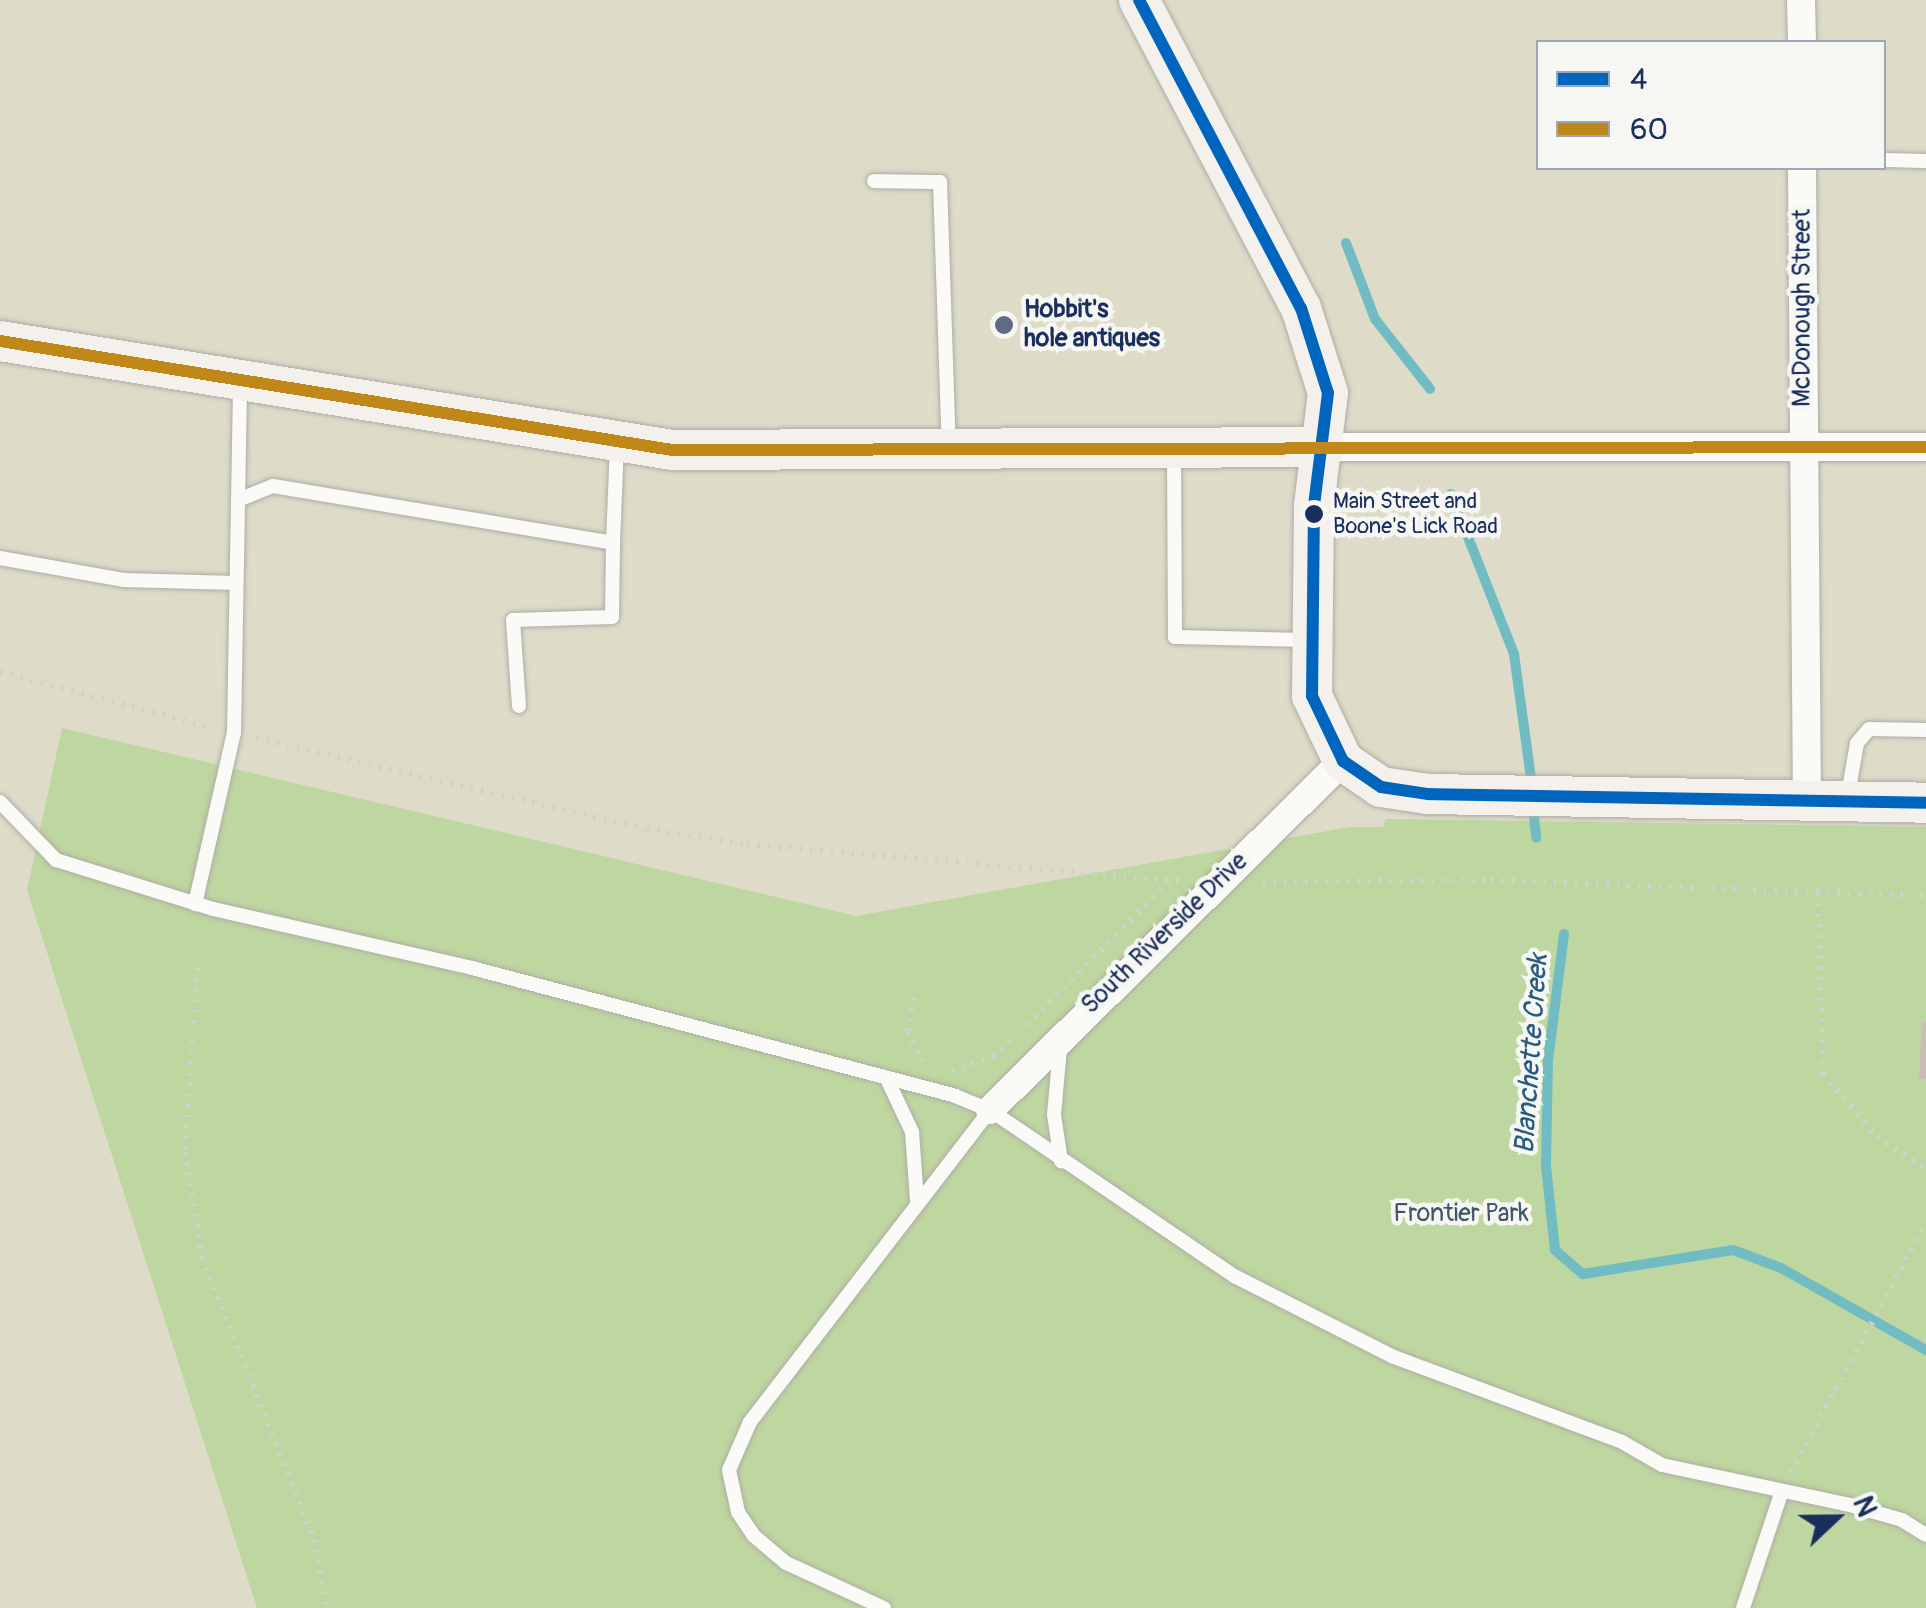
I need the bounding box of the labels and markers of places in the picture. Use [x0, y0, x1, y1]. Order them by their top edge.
place label: Hobbit's hole antiques [1024, 296, 1160, 355]
marker: Hobbit's hole antiques [993, 314, 1015, 336]
place label: Main Street and Boone's Lick Road [1333, 488, 1498, 540]
marker: Main Street and Boone's Lick Road [1304, 504, 1324, 524]

